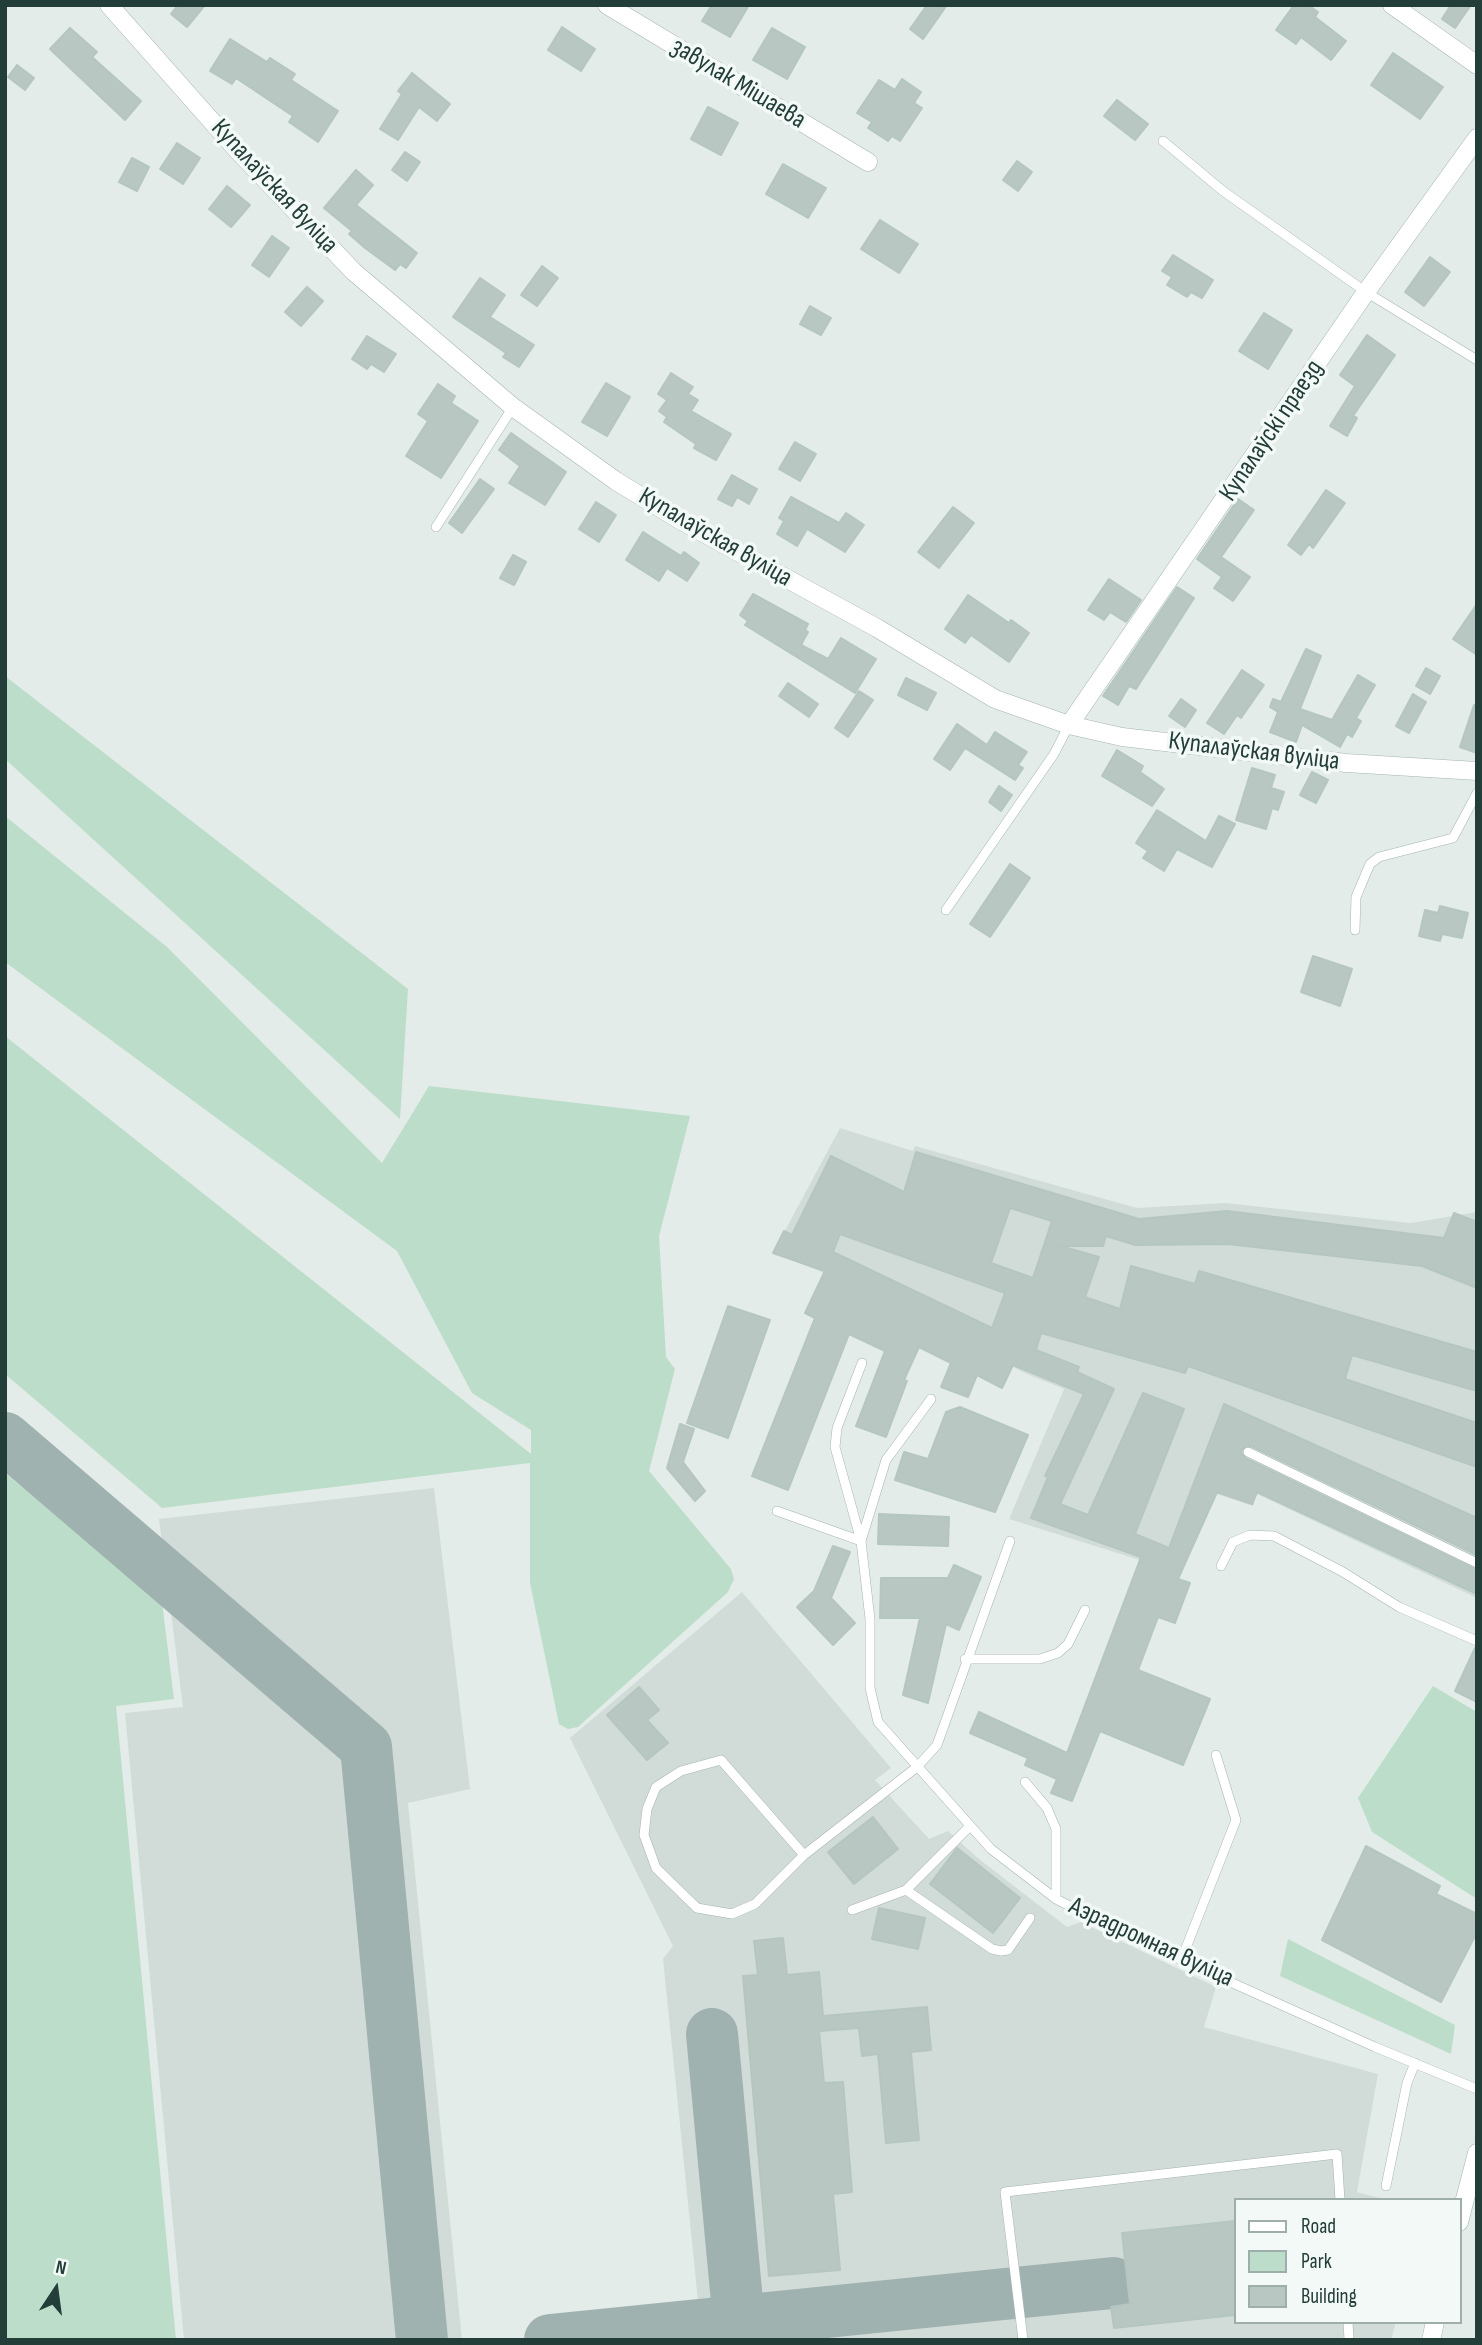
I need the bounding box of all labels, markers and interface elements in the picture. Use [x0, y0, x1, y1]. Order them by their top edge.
street label: завулак Мішаева [665, 32, 811, 136]
street label: Купалаўская вуліца [204, 113, 344, 261]
street label: Купалаўскі праезд [1213, 354, 1331, 508]
street label: Купалаўская вуліца [633, 481, 797, 595]
street label: Купалаўская вуліца [1167, 726, 1341, 778]
street label: Аэрадромная вуліца [1064, 1891, 1238, 1995]
legend [1234, 2198, 1461, 2324]
text: Road [1301, 2214, 1336, 2239]
text: Park [1301, 2249, 1332, 2274]
north arrow [21, 2254, 91, 2324]
text: N [53, 2256, 68, 2280]
text: Building [1301, 2284, 1357, 2309]

